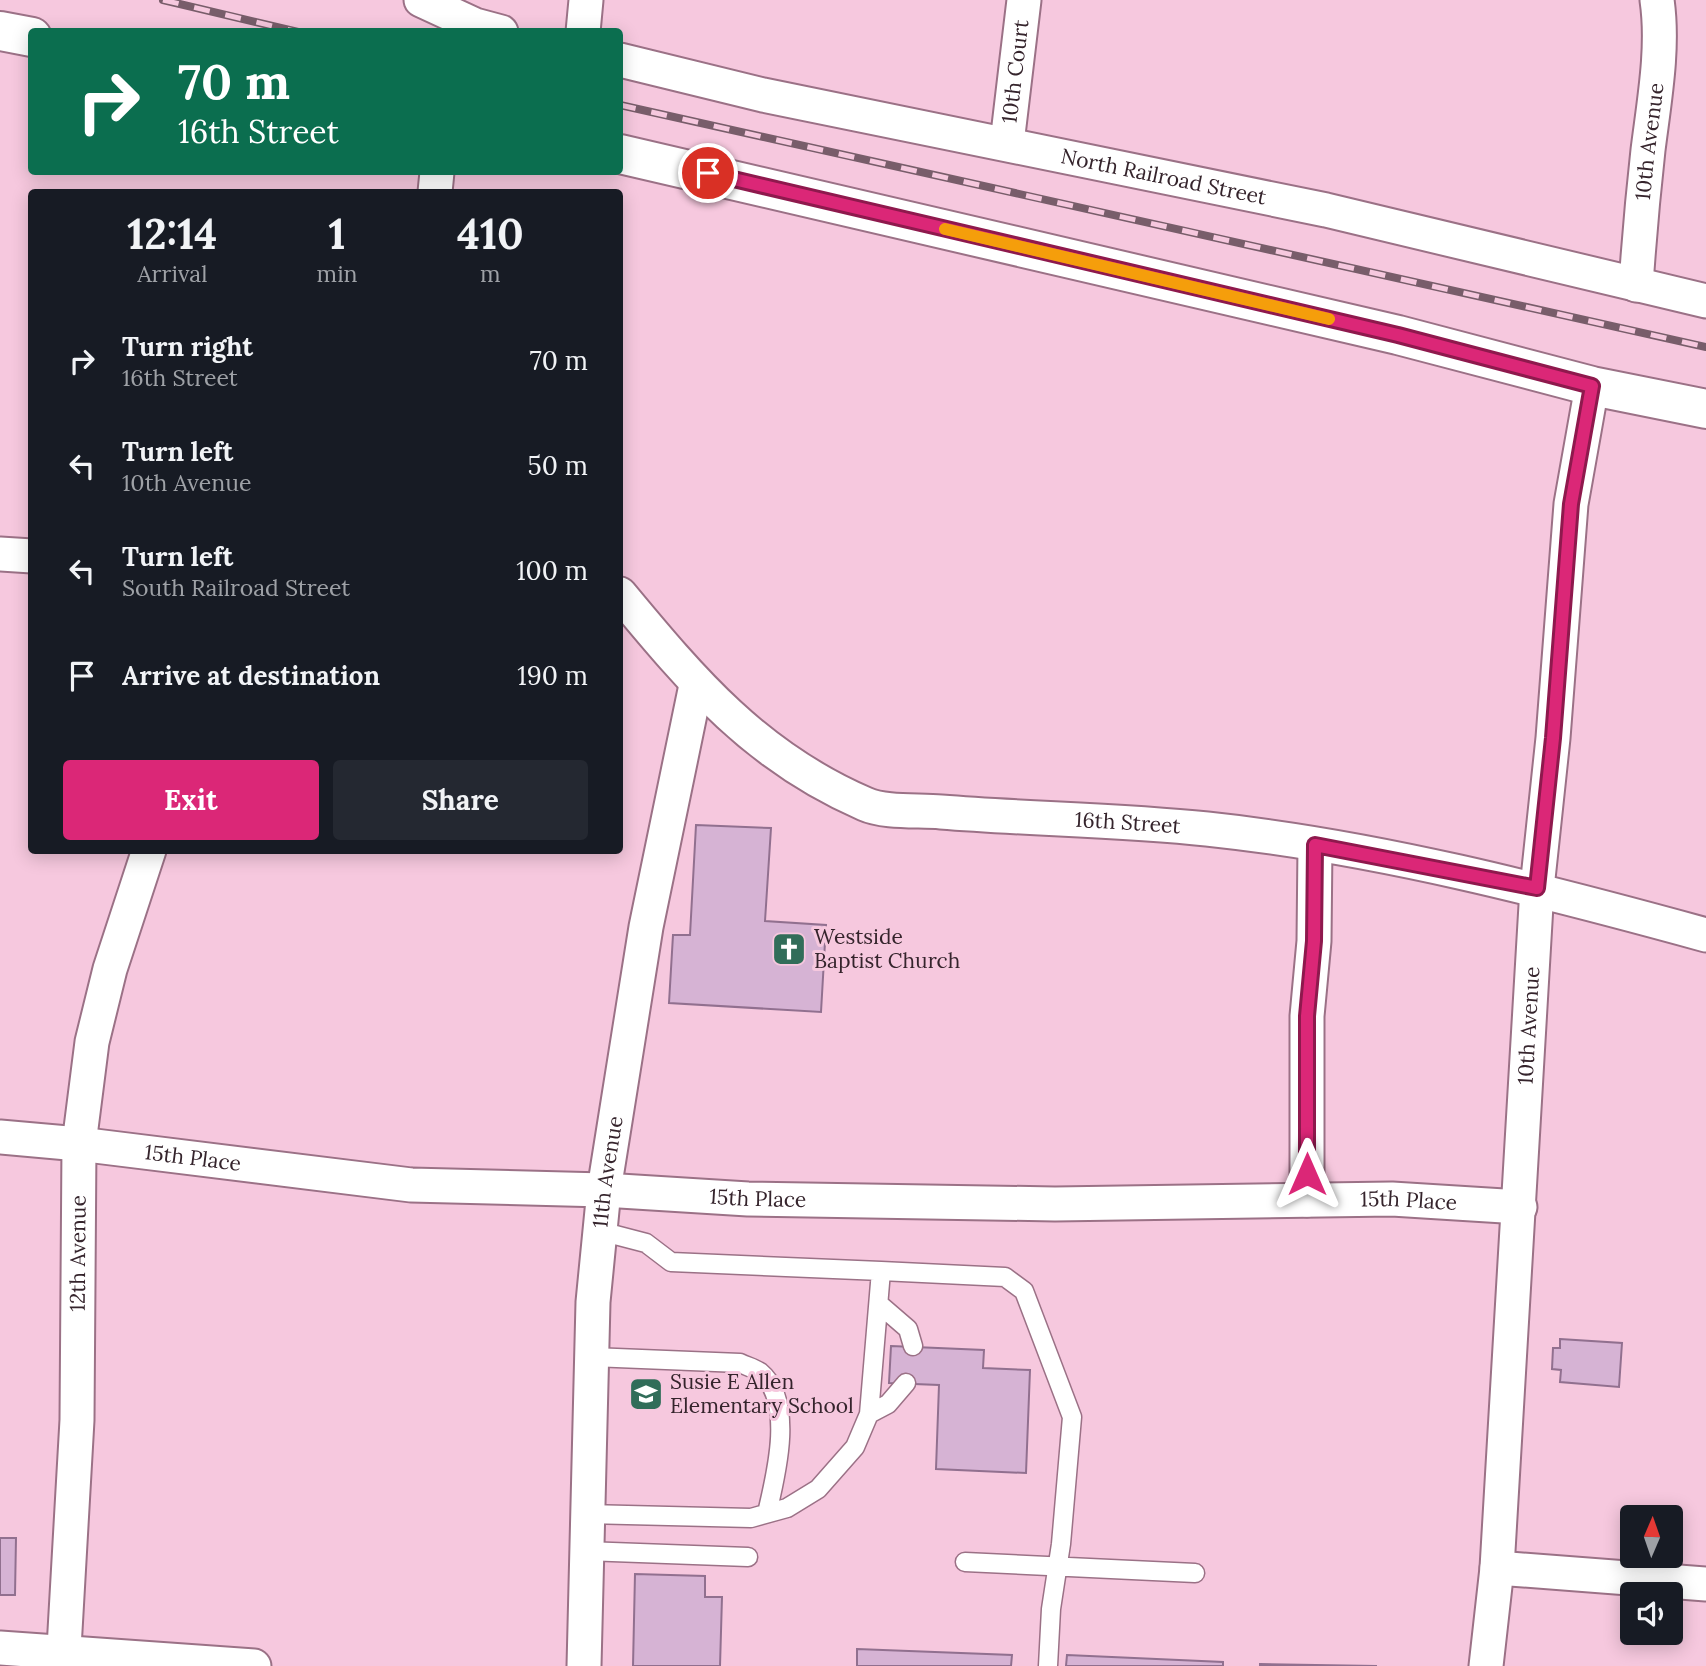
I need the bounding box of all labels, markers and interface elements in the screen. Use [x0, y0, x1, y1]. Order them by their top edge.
street label: 10th Court [995, 17, 1035, 125]
text: 70 m [178, 50, 290, 112]
icon: right [63, 56, 154, 147]
street label: 10th Avenue [1629, 81, 1670, 202]
text: 16th Street [178, 111, 339, 152]
street label: North Railroad Street [1058, 142, 1270, 211]
pin [678, 143, 738, 203]
icon: arrive [689, 154, 727, 192]
text: 12:14 [127, 207, 217, 261]
text: 1 [329, 207, 346, 261]
text: 410 [457, 207, 524, 261]
text: Arrival [137, 259, 207, 288]
text: min [317, 259, 358, 288]
text: m [480, 259, 501, 288]
text: Turn right [122, 330, 253, 363]
icon: right [63, 342, 101, 380]
text: 70 m [530, 344, 588, 377]
text: 16th Street [122, 363, 238, 392]
text: Turn left [122, 435, 233, 468]
icon: left [63, 447, 101, 485]
text: 50 m [528, 449, 588, 482]
text: 10th Avenue [122, 468, 251, 497]
text: Turn left [122, 540, 233, 573]
icon: left [63, 552, 101, 590]
text: 100 m [516, 554, 588, 587]
text: South Railroad Street [122, 573, 350, 602]
icon: arrive [63, 657, 101, 695]
text: Arrive at destination [122, 659, 380, 692]
text: 190 m [517, 659, 588, 692]
button: Exit [63, 760, 319, 840]
button: Share [333, 760, 588, 840]
street label: 16th Street [1074, 806, 1182, 840]
place label: Westside Baptist Church [814, 923, 960, 974]
church icon: Westside Baptist Church [770, 930, 808, 968]
street label: 10th Avenue [1511, 966, 1545, 1085]
street label: 11th Avenue [586, 1114, 629, 1229]
position arrow [1270, 1137, 1344, 1211]
street label: 15th Place [143, 1138, 243, 1177]
street label: 15th Place [709, 1183, 807, 1213]
street label: 15th Place [1360, 1185, 1458, 1216]
street label: 12th Avenue [64, 1195, 92, 1312]
place label: Susie E Allen Elementary School [670, 1368, 854, 1419]
school or university icon: Susie E Allen Elementary School [627, 1375, 665, 1413]
north arrow [1620, 1505, 1684, 1568]
map controls [1620, 1505, 1683, 1645]
button: sound [1620, 1582, 1683, 1645]

